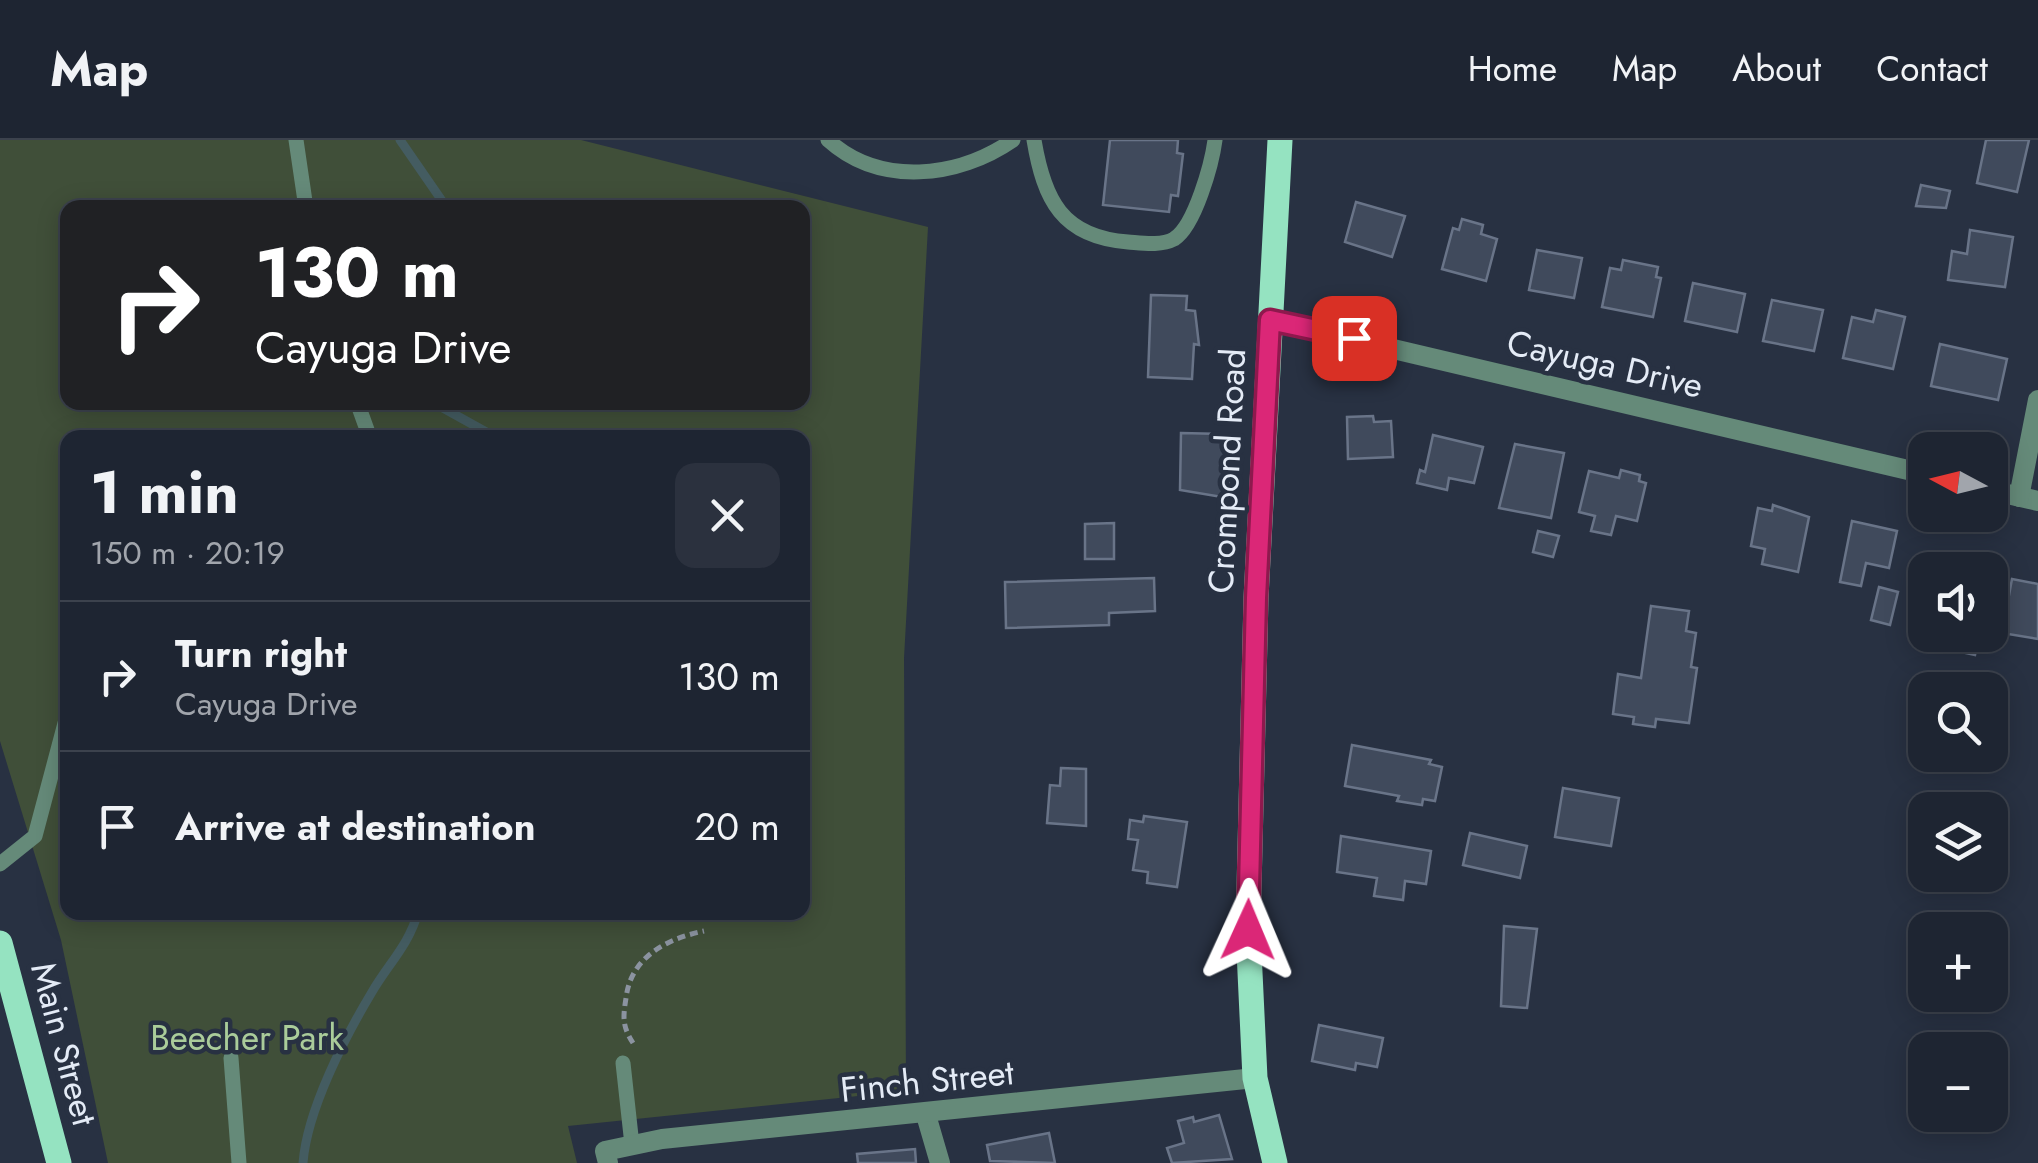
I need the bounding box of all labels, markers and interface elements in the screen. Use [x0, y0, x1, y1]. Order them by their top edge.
text: Map [50, 35, 148, 104]
text: Home [1468, 44, 1557, 94]
text: Map [1612, 44, 1677, 94]
text: About [1732, 44, 1821, 94]
text: Contact [1876, 44, 1988, 94]
text: 130 m [255, 222, 459, 323]
icon: right [90, 240, 220, 370]
pin [1312, 296, 1397, 381]
icon: arrive [1327, 311, 1382, 366]
text: Cayuga Drive [255, 315, 512, 380]
street label: Cayuga Drive [1502, 317, 1708, 411]
street label: Crompond Road [1196, 347, 1258, 595]
north arrow [1908, 432, 2008, 532]
map controls [1908, 432, 2008, 1132]
text: 1 min [90, 449, 239, 536]
button: close [675, 463, 780, 568]
text: 150 m · 20:19 [90, 530, 285, 576]
button: sound [1908, 552, 2008, 652]
text: Turn right [175, 626, 347, 681]
icon: right [90, 649, 145, 704]
text: 130 m [678, 649, 780, 704]
button: search [1908, 672, 2008, 772]
text: Cayuga Drive [175, 681, 357, 727]
button: layers [1908, 792, 2008, 892]
icon: arrive [90, 799, 145, 854]
text: Arrive at destination [175, 799, 536, 854]
text: 20 m [695, 799, 780, 854]
position arrow [1196, 878, 1300, 982]
button: + [1908, 912, 2008, 1012]
street label: Main Street [18, 957, 110, 1132]
park label: Beecher Park [150, 1013, 344, 1063]
button: − [1908, 1032, 2008, 1132]
street label: Finch Street [838, 1047, 1017, 1115]

